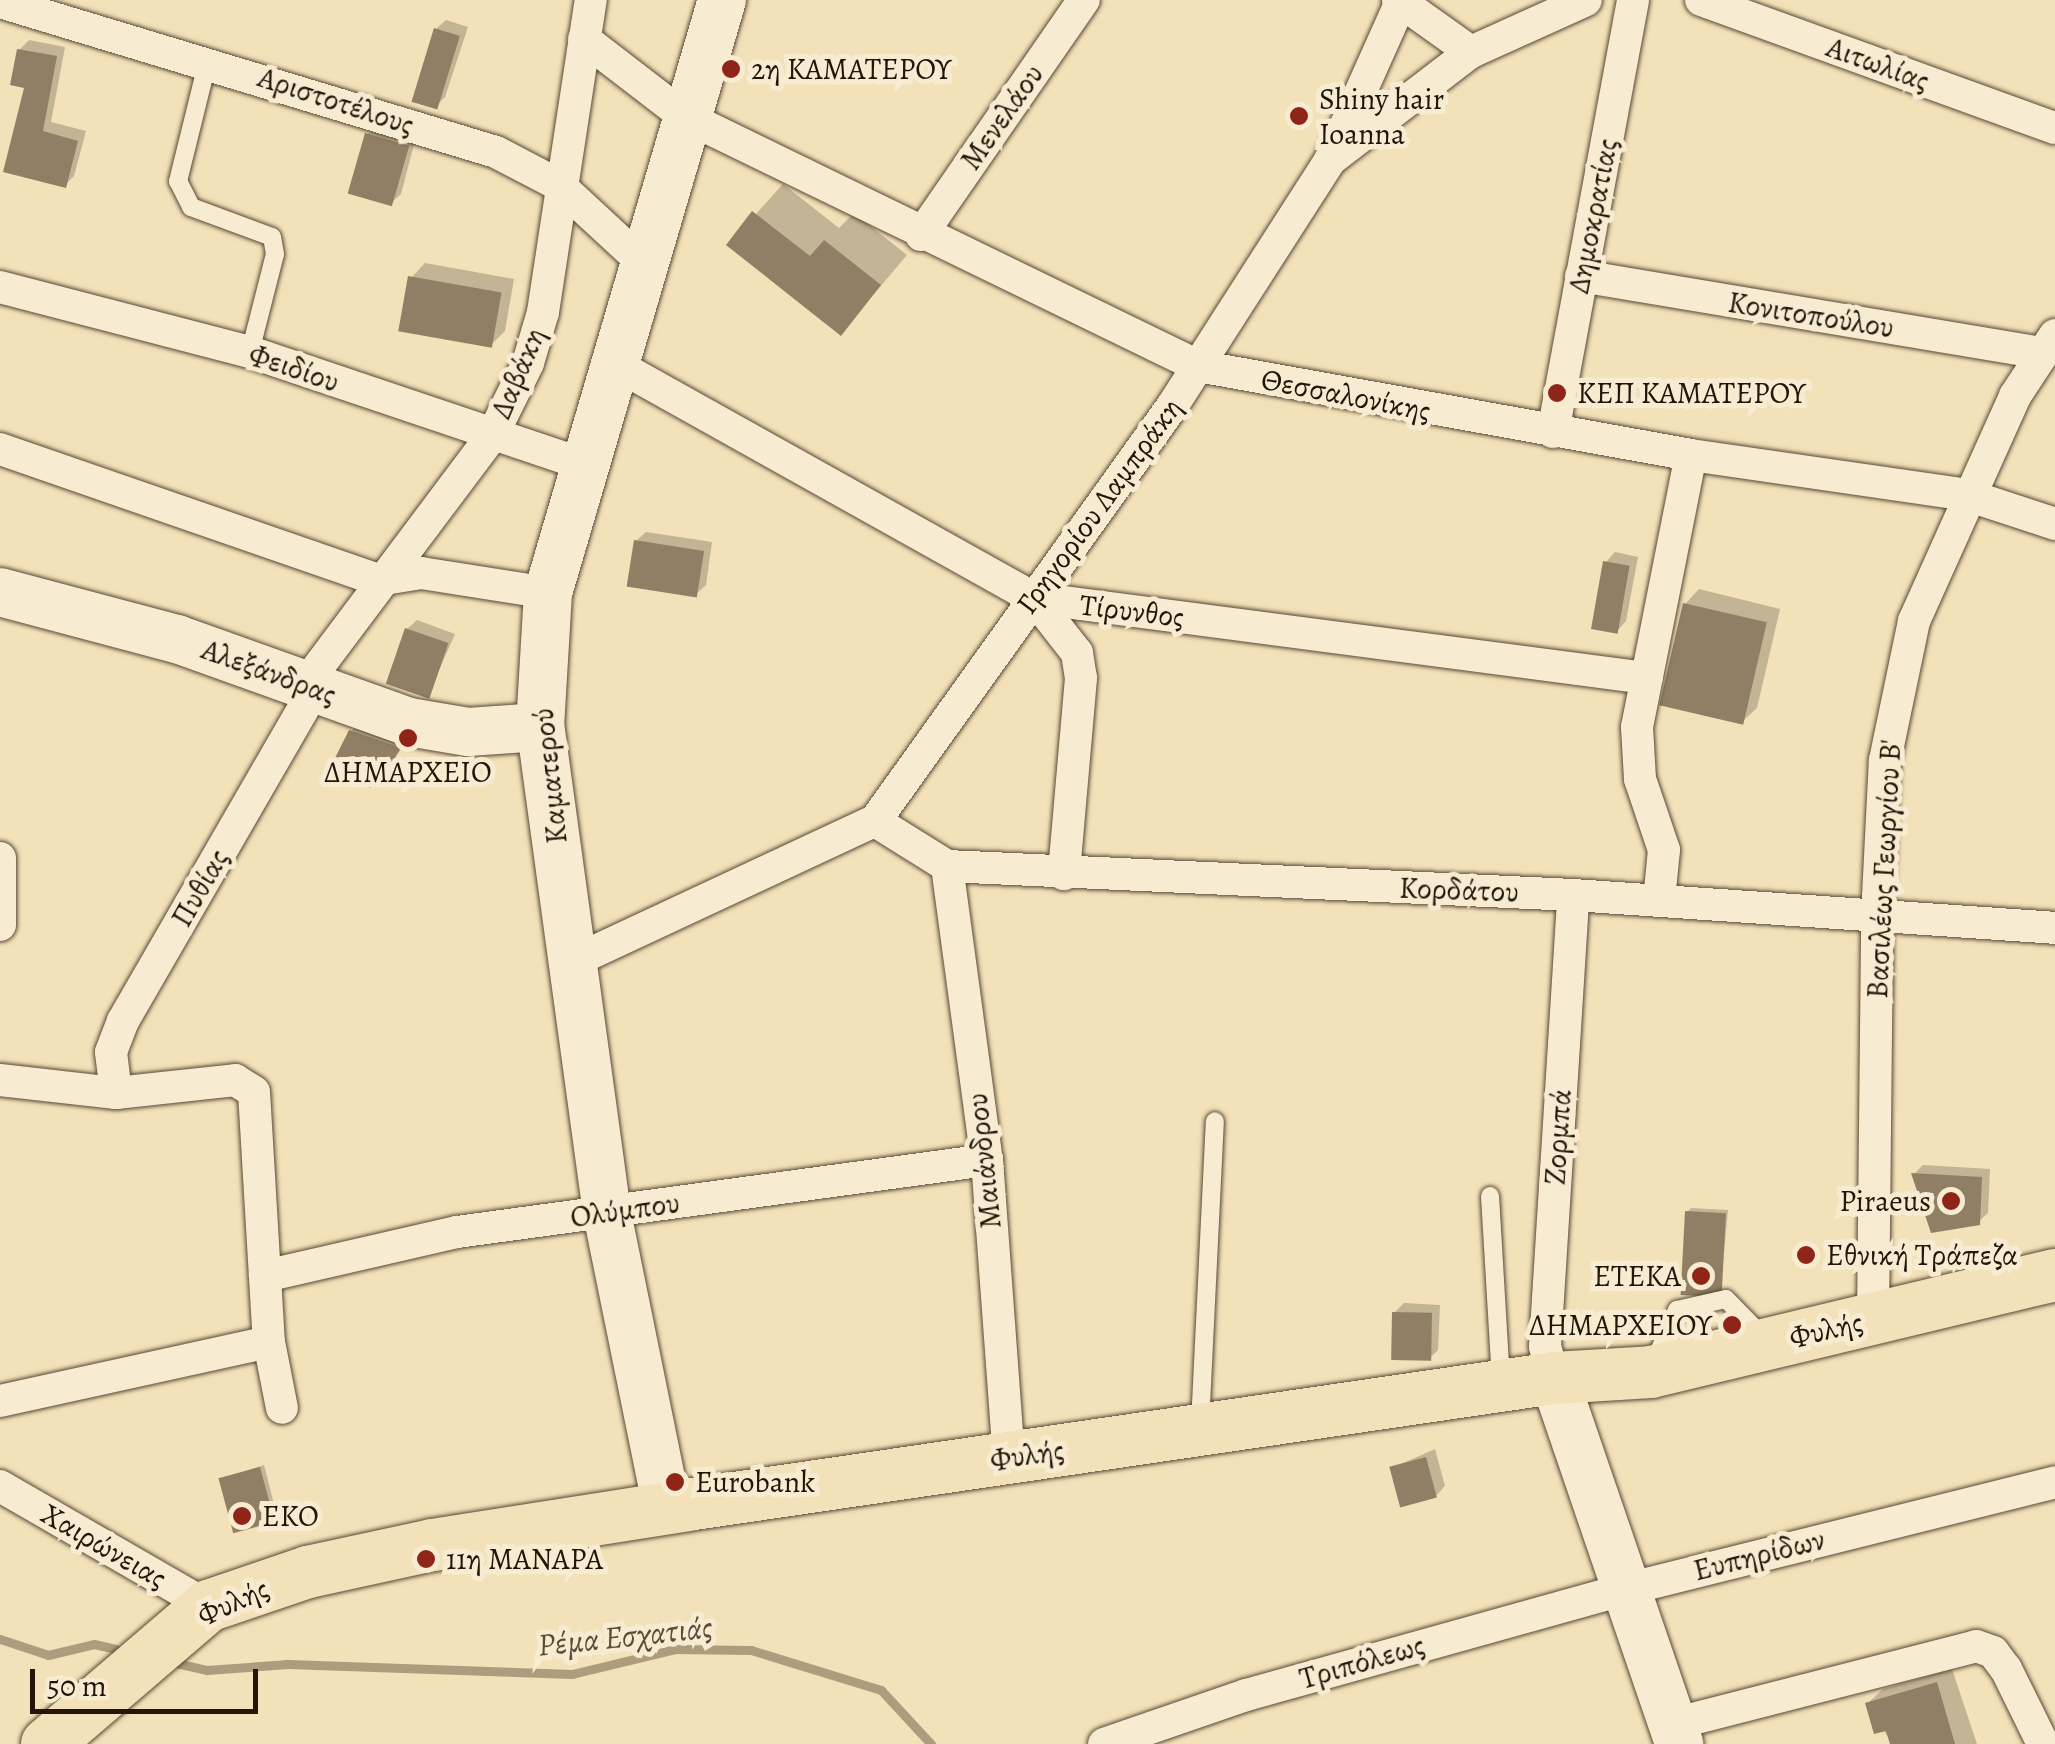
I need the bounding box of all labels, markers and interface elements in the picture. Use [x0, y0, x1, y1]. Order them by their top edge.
street label: Αιτωλίας [1822, 29, 1934, 99]
place label: 2η ΚΑΜΑΤΕΡΟΥ [751, 51, 952, 87]
street label: Μενελάου [953, 57, 1051, 177]
marker: 2η ΚΑΜΑΤΕΡΟΥ [720, 58, 742, 80]
street label: Αριστοτέλους [254, 59, 418, 143]
place label: Shiny hair Ioanna [1319, 81, 1444, 152]
marker: Shiny hair Ioanna [1288, 105, 1310, 127]
street label: Δημοκρατίας [1560, 136, 1626, 296]
street label: Κονιτοπούλου [1725, 284, 1897, 346]
street label: Δαβάκη [483, 322, 553, 424]
street label: Φειδίου [244, 336, 344, 400]
street label: Θεσσαλονίκης [1258, 361, 1434, 429]
place label: ΚΕΠ ΚΑΜΑΤΕΡΟΥ [1577, 375, 1806, 411]
marker: ΚΕΠ ΚΑΜΑΤΕΡΟΥ [1546, 382, 1568, 404]
street label: Γρηγορίου Λαμπράκη [1008, 391, 1190, 621]
street label: Τίρυνθος [1078, 587, 1186, 635]
street label: Αλεξάνδρας [197, 631, 341, 713]
street label: Καματερού [525, 706, 575, 846]
marker: ΔΗΜΑΡΧΕΙΟ [397, 727, 419, 749]
street label: Βασιλέως Γεωργίου Β' [1859, 738, 1909, 1000]
place label: ΔΗΜΑΡΧΕΙΟ [324, 754, 492, 790]
street label: Πυθίας [163, 843, 237, 933]
street label: Κορδάτου [1398, 870, 1520, 910]
street label: Ζορμπά [1537, 1088, 1579, 1186]
street label: Μαιάνδρου [959, 1091, 1009, 1231]
place label: Piraeus [1839, 1183, 1931, 1219]
street label: Ολύμπου [568, 1185, 682, 1235]
marker: Piraeus [1940, 1190, 1962, 1212]
place label: Εθνική Τράπεζα [1826, 1237, 2018, 1273]
marker: Εθνική Τράπεζα [1795, 1244, 1817, 1266]
place label: ΕΤΕΚΑ [1593, 1258, 1681, 1294]
marker: ΕΤΕΚΑ [1690, 1265, 1712, 1287]
street label: Φυλής [1786, 1304, 1866, 1356]
place label: ΔΗΜΑΡΧΕΙΟΥ [1529, 1307, 1712, 1343]
marker: ΔΗΜΑΡΧΕΙΟΥ [1721, 1314, 1743, 1336]
street label: Φυλής [988, 1432, 1066, 1478]
place label: Eurobank [695, 1464, 815, 1500]
marker: Eurobank [664, 1471, 686, 1493]
street label: Χαιρώνειας [35, 1496, 173, 1596]
place label: EKO [262, 1498, 319, 1534]
marker: EKO [231, 1505, 253, 1527]
street label: Ευπηρίδων [1690, 1521, 1828, 1589]
place label: 11η ΜΑΝΑΡΑ [446, 1541, 603, 1577]
marker: 11η ΜΑΝΑΡΑ [415, 1548, 437, 1570]
street label: Φυλής [192, 1570, 274, 1634]
water label: Ρέμα Εσχατιάς [536, 1608, 714, 1664]
street label: Τριπόλεως [1295, 1627, 1429, 1697]
scale bar [35, 1649, 262, 1711]
text: 50 m [47, 1666, 107, 1706]

